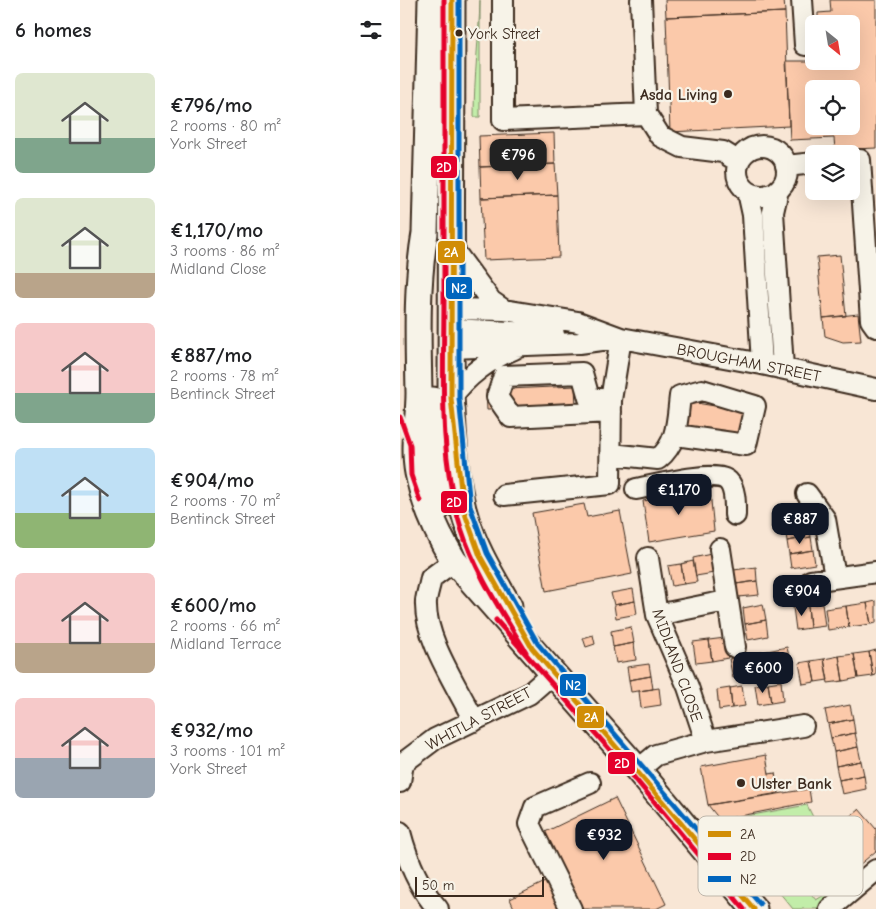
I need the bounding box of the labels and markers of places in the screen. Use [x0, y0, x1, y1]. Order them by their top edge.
place label: York Street [468, 25, 540, 43]
marker: York Street [454, 28, 464, 38]
place label: Asda Living [640, 86, 718, 104]
marker: Asda Living [722, 88, 734, 100]
pin: €796 [488, 138, 548, 181]
pin: €1,170 [638, 474, 720, 516]
pin: €887 [770, 502, 830, 545]
pin: €904 [772, 574, 832, 617]
pin: €600 [733, 652, 793, 694]
place label: Ulster Bank [751, 775, 832, 793]
marker: Ulster Bank [735, 777, 747, 789]
pin: €932 [574, 818, 634, 861]

